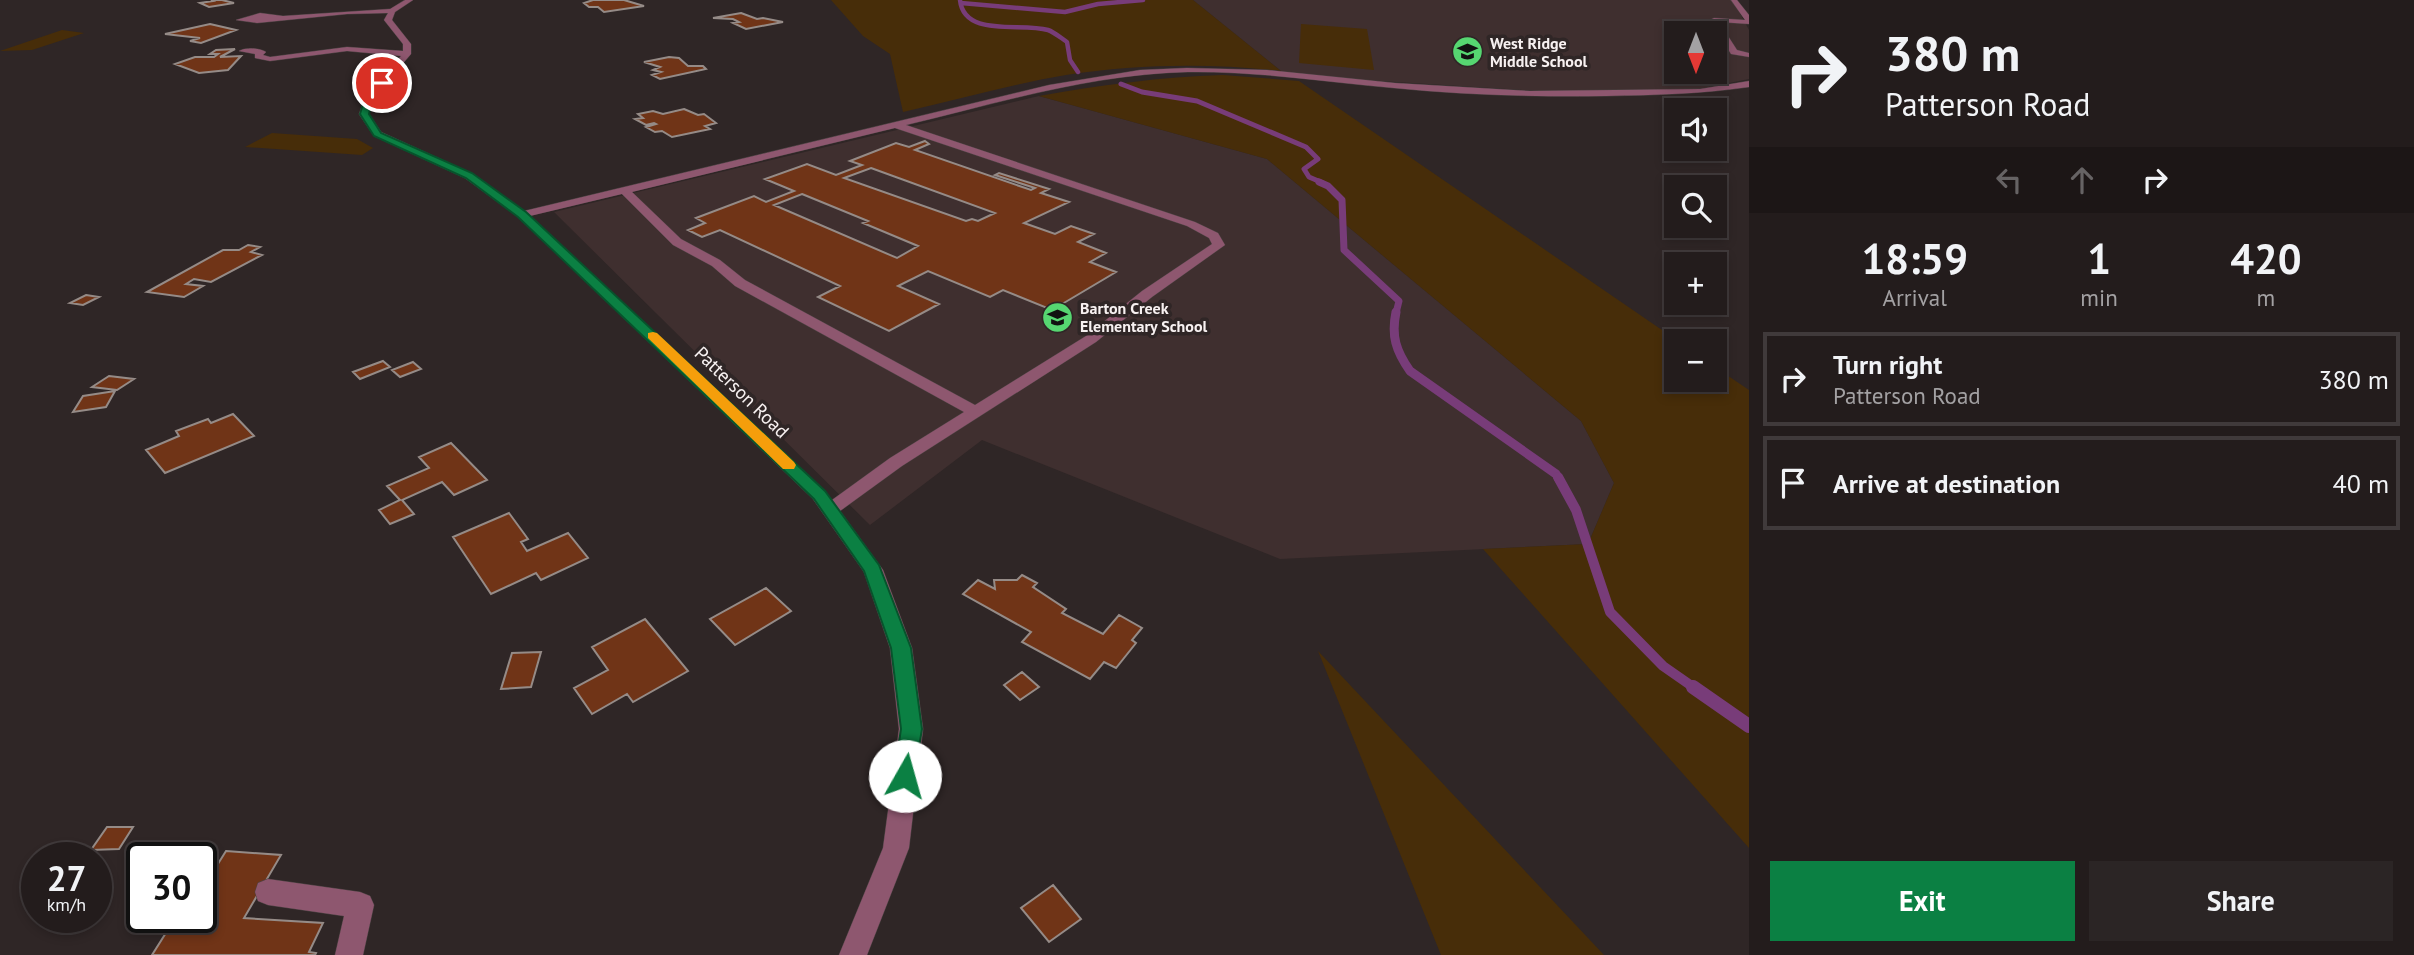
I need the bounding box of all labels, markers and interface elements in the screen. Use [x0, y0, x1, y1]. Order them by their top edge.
north arrow [1664, 21, 1727, 84]
map controls [1664, 21, 1727, 392]
text: 380 m [1885, 21, 2020, 85]
icon: right [1770, 28, 1861, 119]
place label: West Ridge Middle School [1490, 33, 1588, 71]
school or university icon: West Ridge Middle School [1450, 35, 1484, 69]
pin [352, 53, 412, 113]
icon: arrive [363, 64, 401, 102]
text: Patterson Road [1885, 83, 2091, 125]
button: sound [1664, 98, 1727, 161]
icon: left [1990, 161, 2028, 199]
icon: ahead [2063, 161, 2101, 199]
icon: right [2136, 161, 2174, 199]
button: search [1664, 175, 1727, 238]
text: 18:59 [1861, 231, 1968, 286]
text: 1 [2087, 231, 2111, 286]
text: 420 [2230, 231, 2302, 286]
button: + [1664, 252, 1727, 315]
text: Arrival [1882, 283, 1947, 312]
text: min [2080, 283, 2118, 312]
text: m [2257, 283, 2275, 312]
place label: Barton Creek Elementary School [1080, 298, 1207, 336]
school or university icon: Barton Creek Elementary School [1040, 300, 1074, 334]
button: − [1664, 329, 1727, 392]
street label: Patterson Road [690, 341, 794, 443]
text: Turn right [1833, 348, 1942, 381]
icon: right [1774, 360, 1812, 398]
text: 380 m [2318, 363, 2389, 396]
text: Patterson Road [1833, 381, 1981, 410]
icon: arrive [1774, 464, 1812, 502]
text: Arrive at destination [1833, 467, 2060, 500]
text: 40 m [2333, 467, 2389, 500]
position arrow [868, 739, 942, 813]
speed limit sign: 30 [126, 842, 217, 933]
text: 27 [47, 855, 86, 901]
button: Exit [1770, 861, 2075, 941]
button: Share [2089, 861, 2393, 941]
text: km/h [47, 893, 86, 916]

